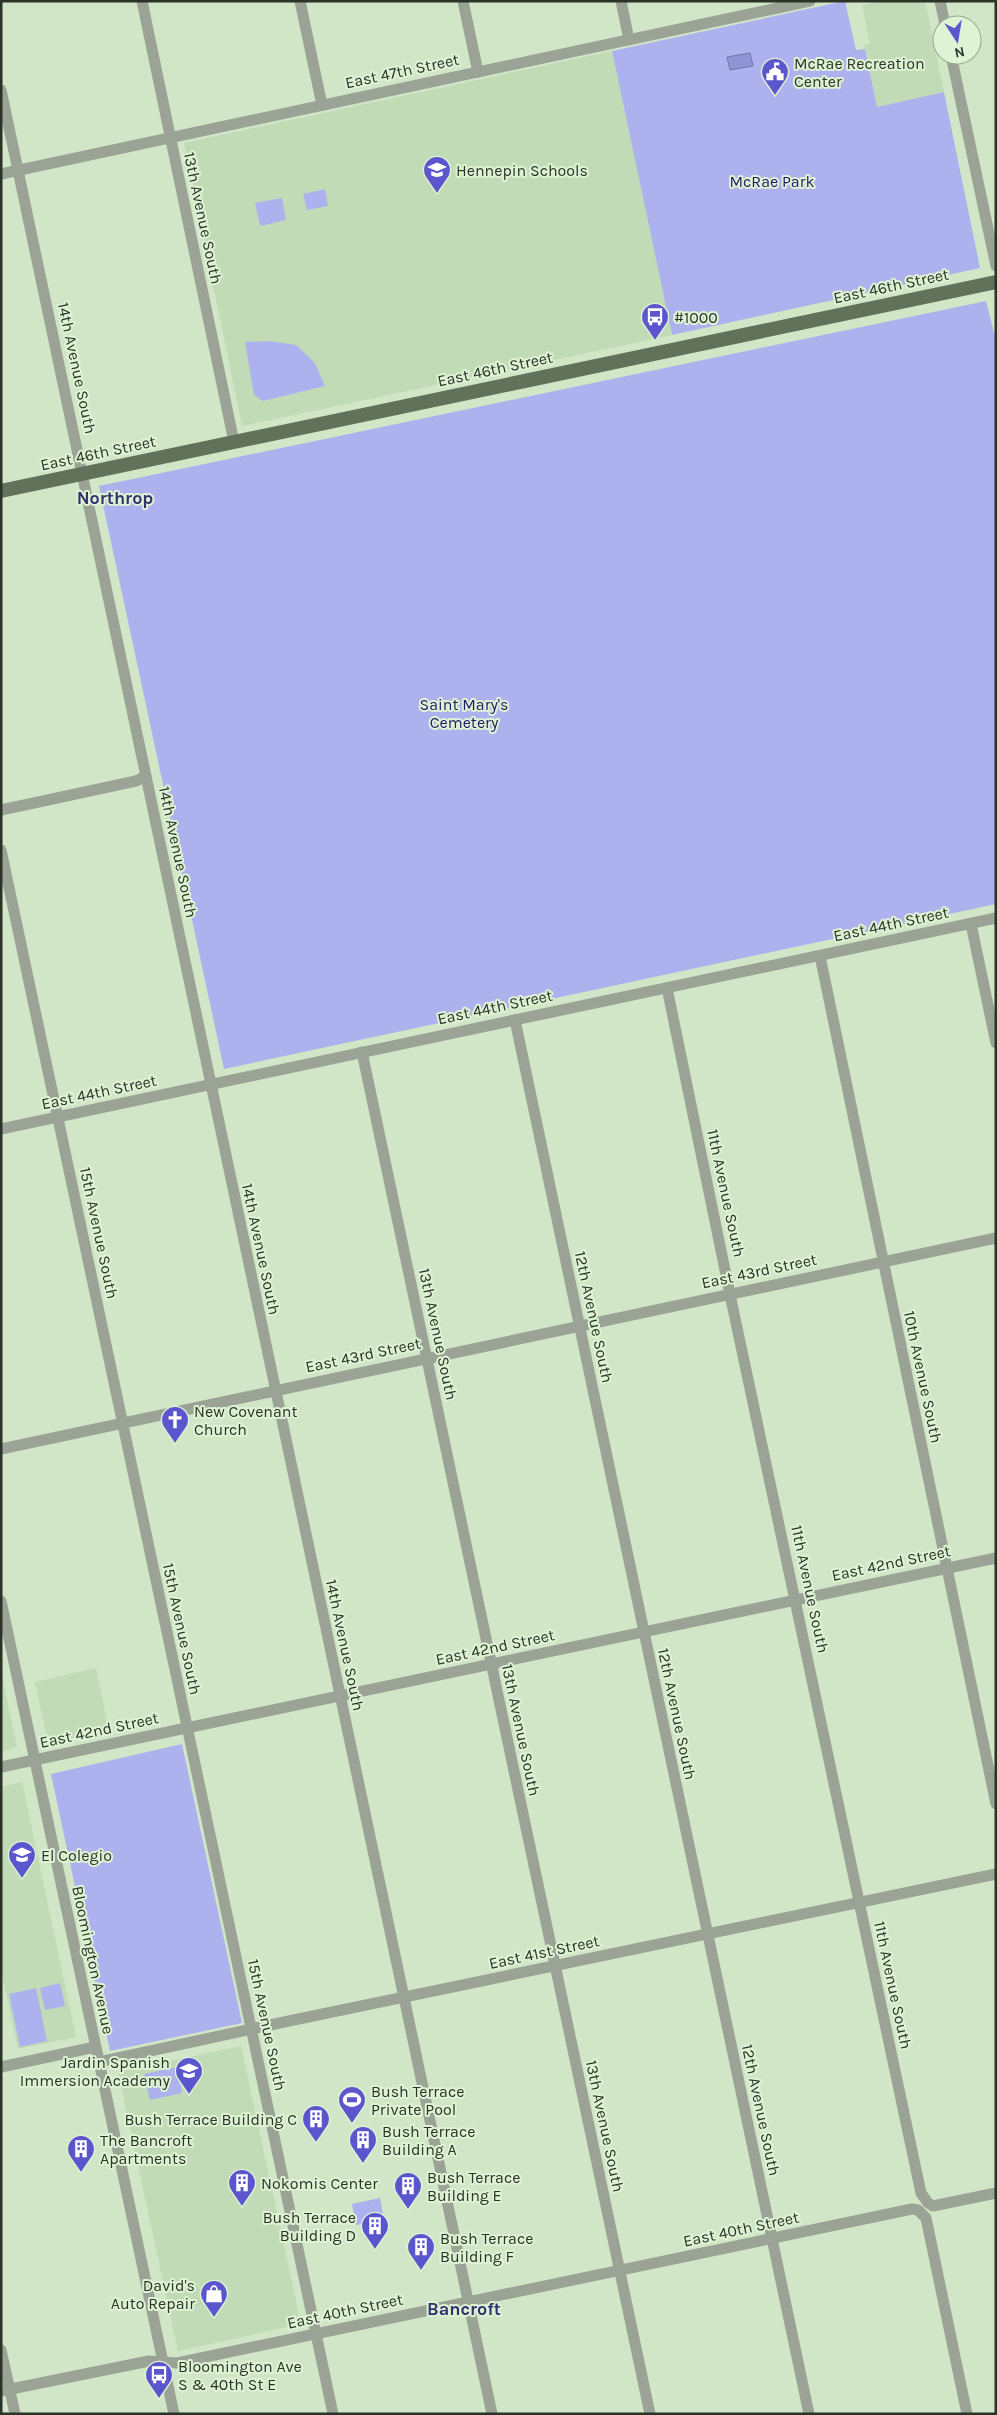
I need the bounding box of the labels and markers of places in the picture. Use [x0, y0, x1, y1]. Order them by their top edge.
place label: McRae Recreation Center [794, 54, 925, 91]
public building icon: McRae Recreation Center [760, 57, 790, 96]
school or university icon: Hennepin Schools [422, 155, 452, 194]
place label: Hennepin Schools [456, 161, 588, 180]
bus stop icon: #1000 [640, 302, 670, 341]
place label: #1000 [674, 308, 718, 327]
place label: New Covenant Church [194, 1402, 298, 1439]
church icon: New Covenant Church [160, 1405, 190, 1444]
school or university icon: El Colegio [7, 1840, 37, 1879]
place label: El Colegio [41, 1846, 112, 1865]
place label: Jardin Spanish Immersion Academy [20, 2053, 171, 2090]
school or university icon: Jardin Spanish Immersion Academy [174, 2056, 204, 2095]
place label: Bush Terrace Private Pool [371, 2082, 464, 2119]
sports icon: Bush Terrace Private Pool [337, 2085, 367, 2124]
building icon: Bush Terrace Building C [301, 2104, 331, 2143]
place label: Bush Terrace Building C [124, 2110, 297, 2129]
place label: Bush Terrace Building A [382, 2122, 475, 2159]
building icon: Bush Terrace Building A [348, 2125, 378, 2164]
place label: The Bancroft Apartments [100, 2131, 192, 2168]
building icon: The Bancroft Apartments [66, 2134, 96, 2173]
building icon: Nokomis Center [227, 2168, 257, 2207]
place label: Bush Terrace Building E [427, 2168, 520, 2205]
building icon: Bush Terrace Building E [393, 2171, 423, 2210]
place label: Nokomis Center [261, 2174, 378, 2193]
place label: Bush Terrace Building D [263, 2208, 356, 2245]
building icon: Bush Terrace Building D [360, 2211, 390, 2250]
place label: Bush Terrace Building F [440, 2229, 533, 2266]
building icon: Bush Terrace Building F [406, 2232, 436, 2271]
place label: David's Auto Repair [111, 2276, 195, 2313]
shop icon: David's Auto Repair [199, 2279, 229, 2318]
place label: Bloomington Ave S & 40th St E [178, 2357, 302, 2394]
bus stop icon: Bloomington Ave S & 40th St E [144, 2360, 174, 2399]

